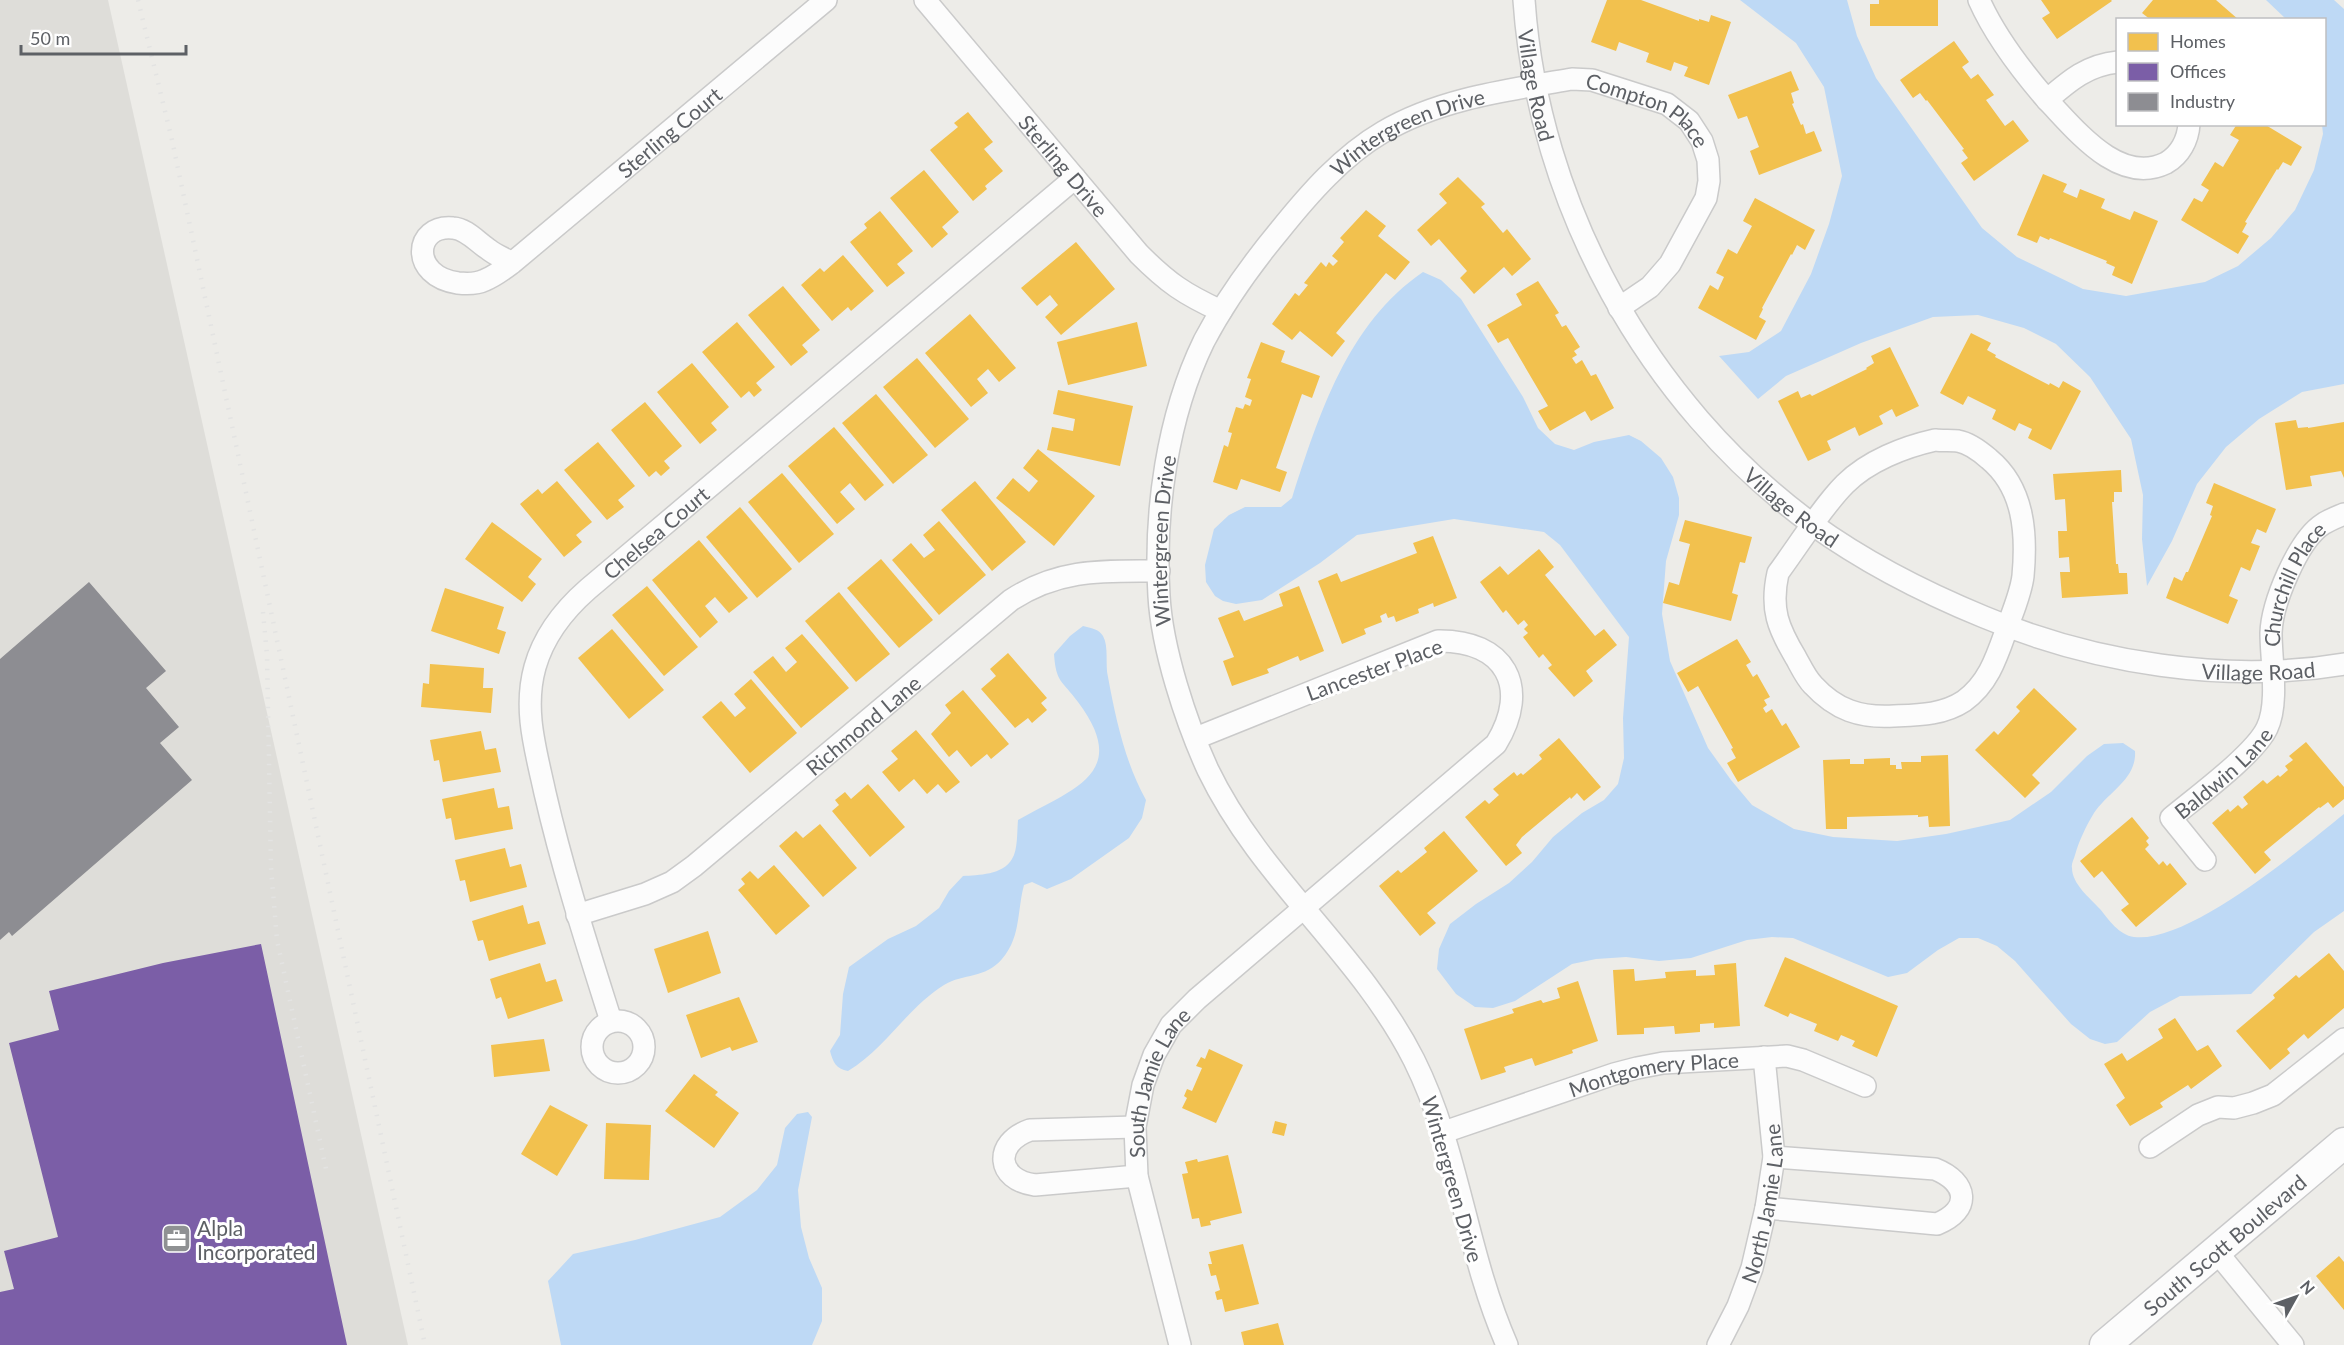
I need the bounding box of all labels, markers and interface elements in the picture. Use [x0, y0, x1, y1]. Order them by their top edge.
scale bar [21, 18, 186, 56]
legend [2116, 18, 2326, 126]
text: 50 m [30, 27, 70, 49]
street label: Village Road [1514, 28, 1561, 144]
text: Homes [2170, 30, 2226, 52]
text: Offices [2170, 60, 2226, 82]
street label: Compton Place [1583, 66, 1715, 151]
street label: Sterling Court [612, 81, 726, 182]
street label: Wintergreen Drive [1324, 83, 1487, 180]
text: Industry [2170, 90, 2236, 112]
street label: Sterling Drive [1014, 109, 1114, 221]
street label: Wintergreen Drive [1145, 453, 1180, 628]
street label: Village Road [1740, 462, 1844, 552]
street label: Chelsea Court [597, 480, 714, 584]
street label: Churchill Place [2258, 516, 2330, 647]
street label: Lancester Place [1303, 633, 1445, 705]
street label: Village Road [2201, 656, 2316, 684]
street label: Richmond Lane [800, 669, 925, 780]
street label: Baldwin Lane [2169, 723, 2277, 823]
street label: South Jamie Lane [1122, 1001, 1195, 1158]
street label: Montgomery Place [1565, 1046, 1739, 1101]
street label: Wintergreen Drive [1417, 1093, 1489, 1265]
street label: North Jamie Lane [1735, 1123, 1786, 1286]
street label: South Scott Boulevard [2138, 1169, 2311, 1320]
place label: Alpla Incorporated [197, 1215, 316, 1264]
office icon: Alpla Incorporated [160, 1223, 192, 1255]
north arrow [2266, 1267, 2326, 1327]
text: N [2297, 1276, 2319, 1298]

